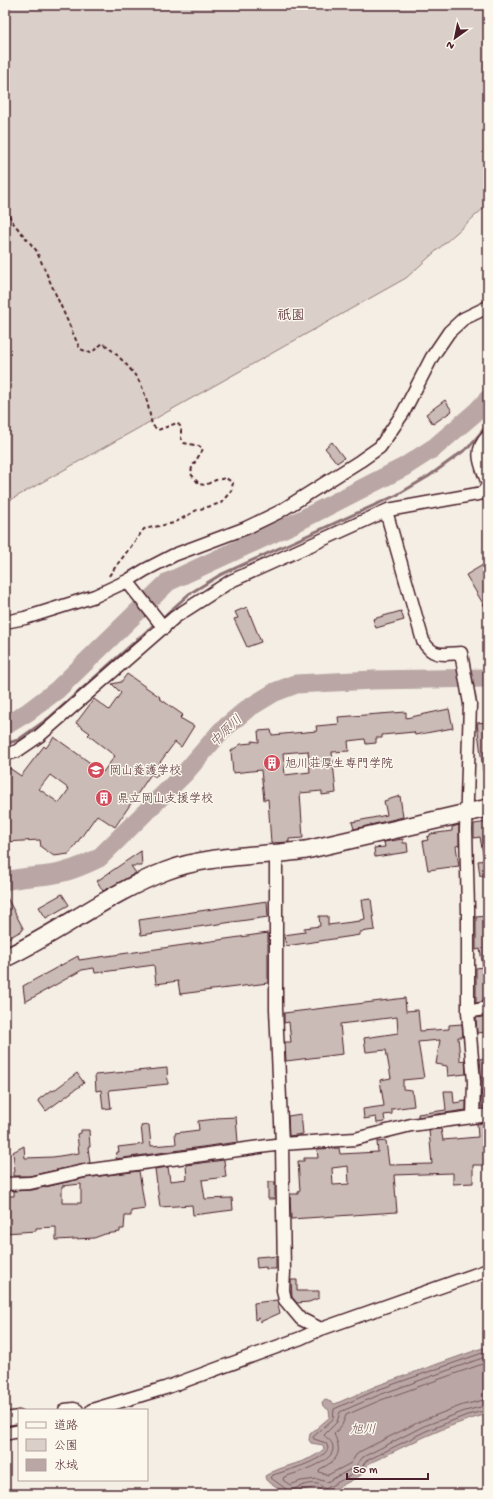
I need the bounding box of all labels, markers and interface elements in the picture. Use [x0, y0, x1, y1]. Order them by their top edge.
north arrow [435, 18, 475, 58]
text: N [444, 38, 457, 52]
district label: 祇園 [277, 308, 305, 325]
water label: 中原川 [207, 712, 246, 751]
building icon: 旭川荘厚生専門学院 [262, 753, 282, 773]
place label: 旭川荘厚生専門学院 [285, 757, 393, 772]
school or university icon: 岡山養護学校 [86, 760, 106, 780]
place label: 岡山養護学校 [109, 764, 181, 779]
building icon: 県立岡山支援学校 [94, 788, 114, 808]
place label: 県立岡山支援学校 [117, 792, 213, 807]
legend [18, 1409, 148, 1481]
text: 道路 [54, 1419, 78, 1434]
water label: 旭川 [350, 1422, 376, 1438]
text: 公園 [54, 1439, 78, 1454]
scale bar [347, 1455, 428, 1481]
text: 水域 [54, 1459, 78, 1474]
text: 50 m [353, 1464, 378, 1478]

